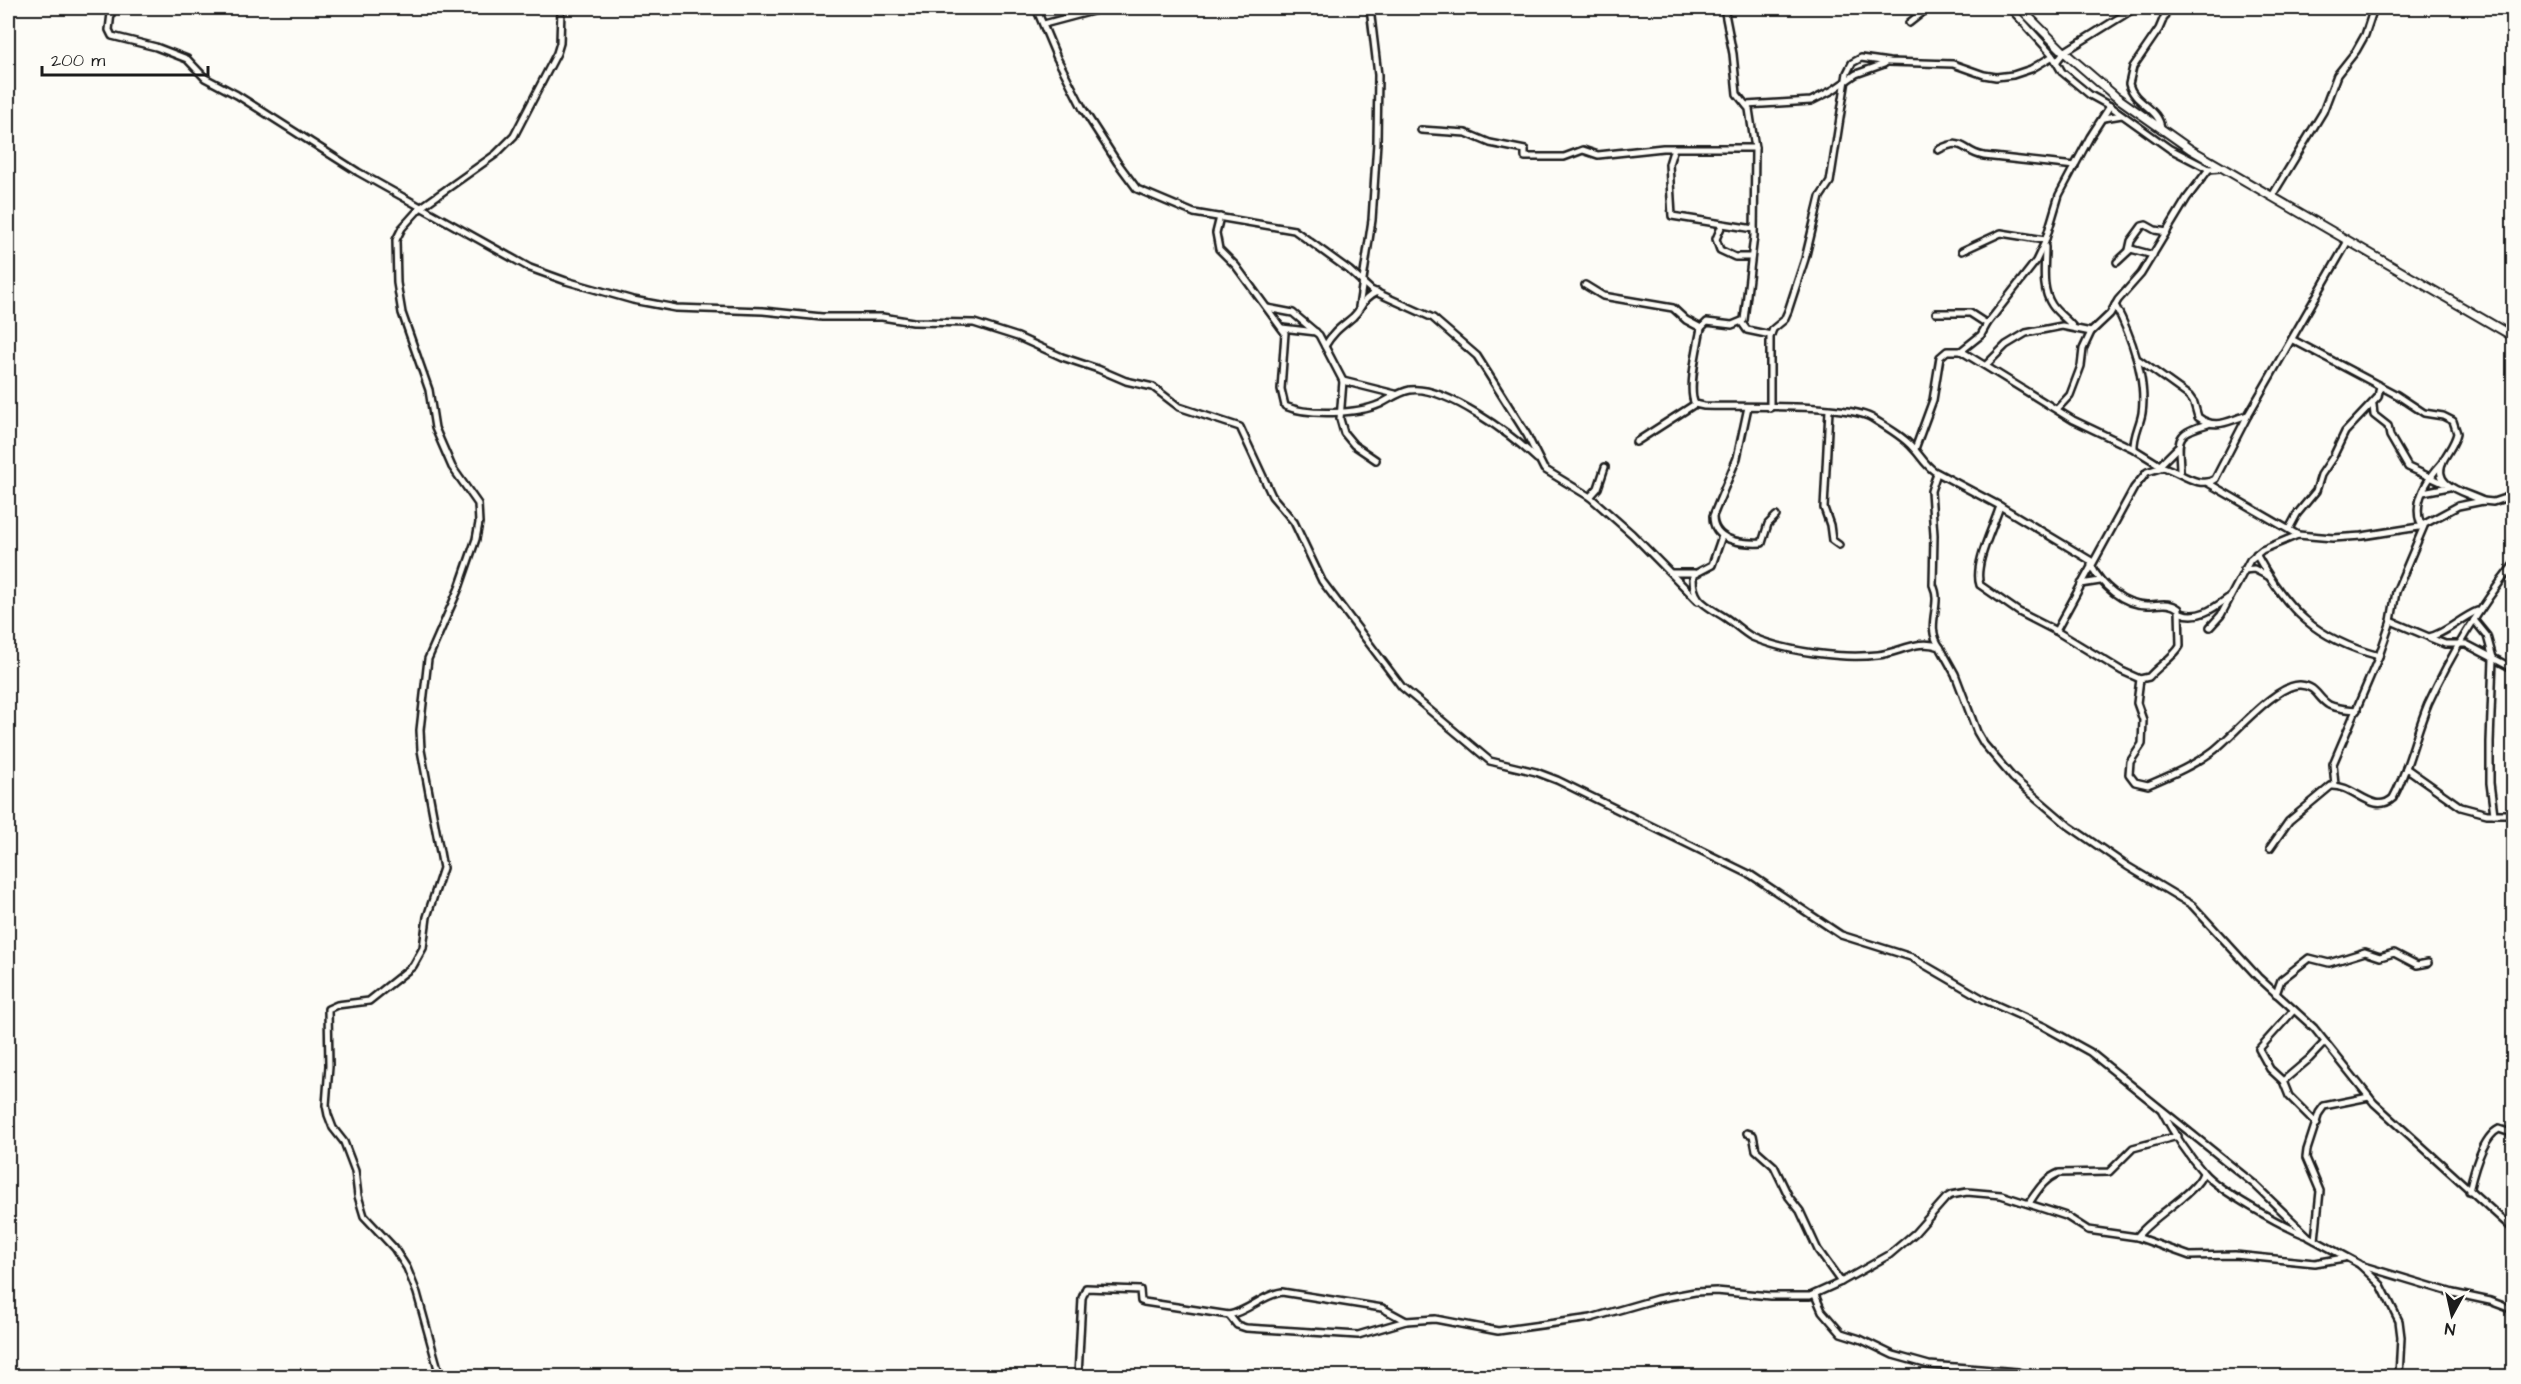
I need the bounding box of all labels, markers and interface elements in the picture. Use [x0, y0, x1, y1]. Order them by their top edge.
scale bar [42, 39, 208, 77]
text: 200 m [51, 48, 105, 73]
north arrow [2422, 1285, 2482, 1345]
text: N [2444, 1317, 2457, 1340]

